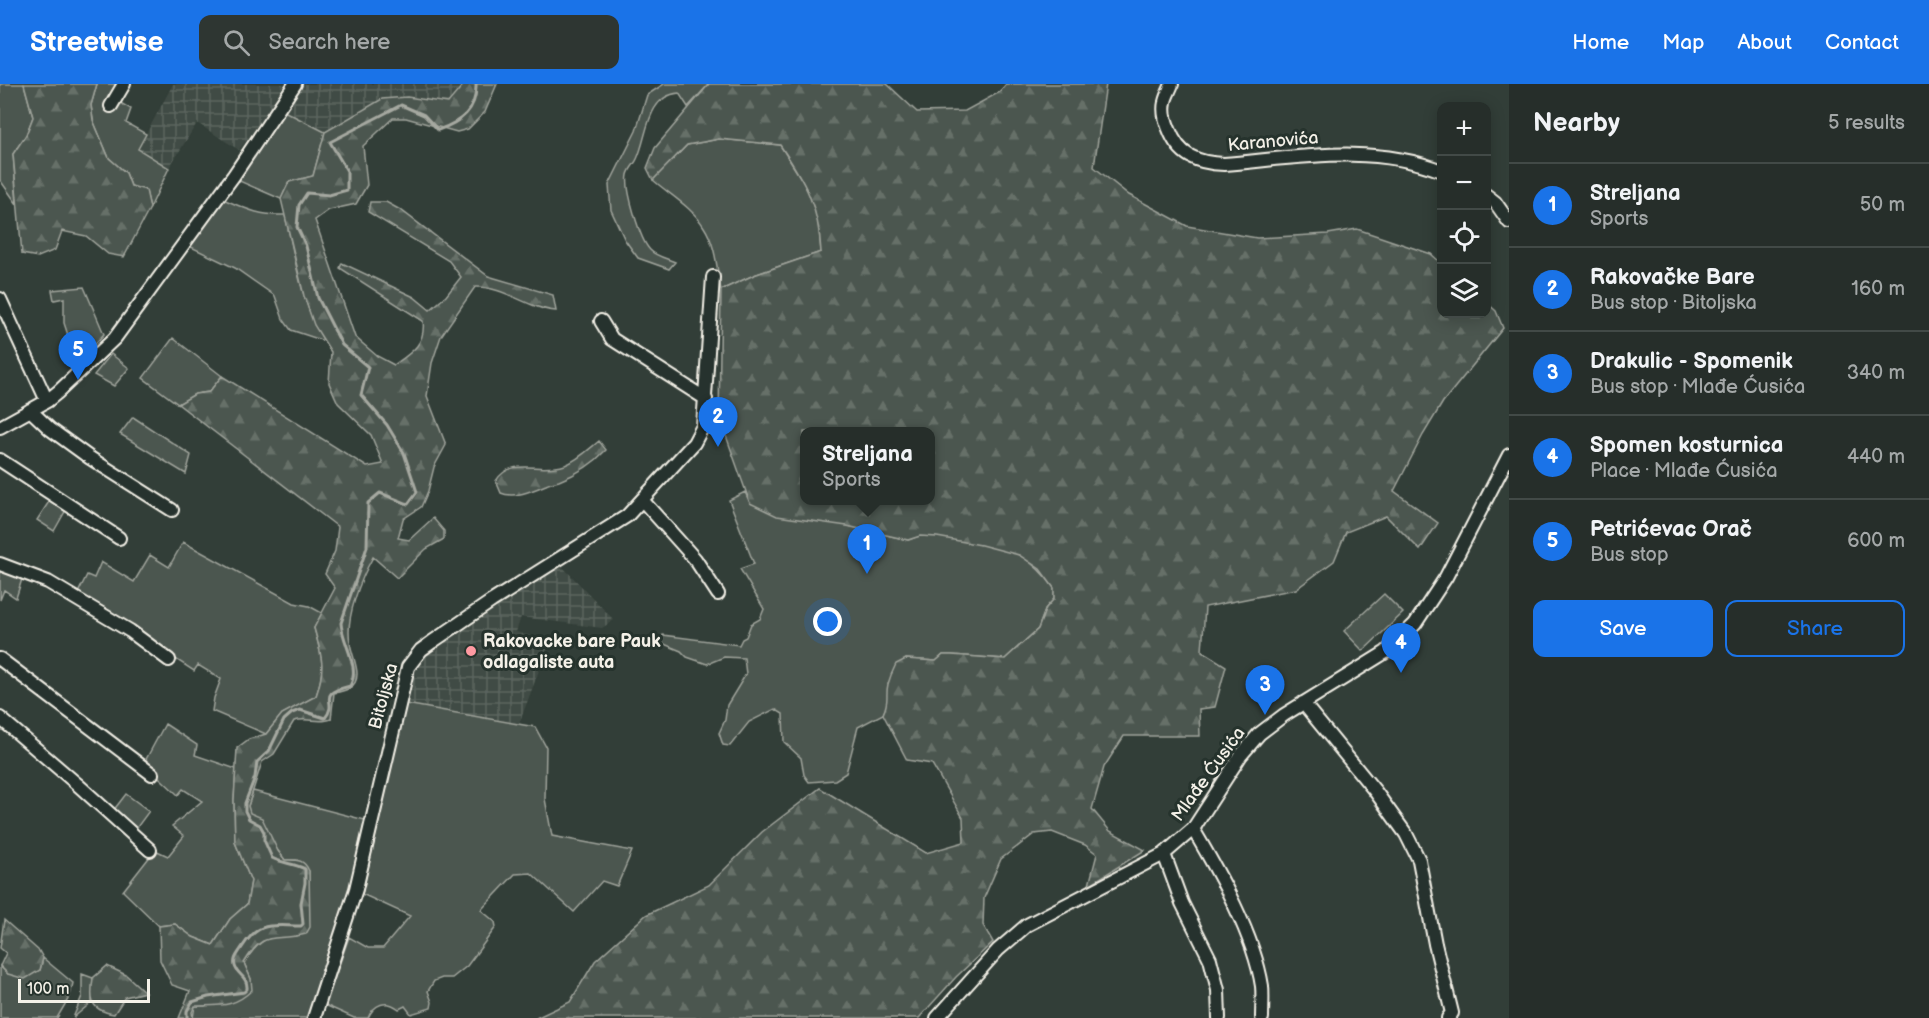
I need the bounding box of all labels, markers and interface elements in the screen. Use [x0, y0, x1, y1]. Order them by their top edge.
search box [199, 15, 619, 69]
text: Streetwise [30, 26, 163, 59]
icon: search [220, 26, 253, 59]
text: Search here [268, 29, 390, 56]
text: Home [1572, 30, 1629, 55]
text: Map [1662, 30, 1704, 55]
text: About [1737, 30, 1792, 55]
text: Contact [1825, 30, 1899, 55]
map controls [1437, 102, 1491, 318]
button: + [1437, 102, 1491, 156]
text: Nearby [1533, 108, 1620, 139]
text: 5 results [1828, 111, 1905, 135]
street label: Karanovića [1227, 127, 1319, 156]
button: − [1437, 156, 1491, 210]
text: Streljana [1590, 180, 1681, 207]
text: 1 [1548, 193, 1557, 217]
text: 50 m [1860, 193, 1905, 217]
text: Sports [1590, 207, 1648, 231]
button: locate [1437, 210, 1491, 264]
button: layers [1437, 264, 1491, 318]
text: Rakovačke Bare [1590, 264, 1755, 291]
text: 2 [1547, 277, 1558, 301]
text: 160 m [1851, 277, 1905, 301]
text: Bus stop · Bitoljska [1590, 291, 1757, 315]
pin: 5 [58, 330, 98, 380]
text: Drakulic - Spomenik [1590, 348, 1793, 375]
text: 3 [1547, 361, 1558, 385]
text: 340 m [1847, 361, 1905, 385]
text: Bus stop · Mlađe Ćusića [1590, 375, 1805, 399]
pin: 2 [698, 398, 738, 447]
popup [800, 427, 935, 505]
text: Spomen kosturnica [1590, 432, 1783, 459]
text: Streljana [822, 441, 913, 468]
text: 4 [1547, 445, 1558, 469]
text: 440 m [1847, 445, 1905, 469]
text: Place · Mlađe Ćusića [1590, 459, 1777, 483]
text: Sports [822, 468, 881, 492]
text: Petrićevac Orač [1590, 516, 1752, 543]
pin: 1 [848, 524, 886, 574]
text: 5 [1547, 529, 1558, 553]
text: 600 m [1847, 529, 1905, 553]
text: Bus stop [1590, 543, 1669, 567]
button: Save [1533, 600, 1713, 657]
button: Share [1725, 600, 1905, 657]
your location [813, 607, 842, 636]
pin: 4 [1382, 624, 1420, 673]
place label: Rakovacke bare Pauk odlagaliste auta [483, 631, 661, 673]
marker: Rakovacke bare Pauk odlagaliste auta [464, 644, 478, 658]
street label: Bitoljska [365, 661, 402, 732]
pin: 3 [1246, 666, 1284, 715]
street label: Mlađe Ćusića [1166, 722, 1250, 826]
scale bar [18, 976, 150, 1004]
text: 100 m [27, 980, 70, 999]

